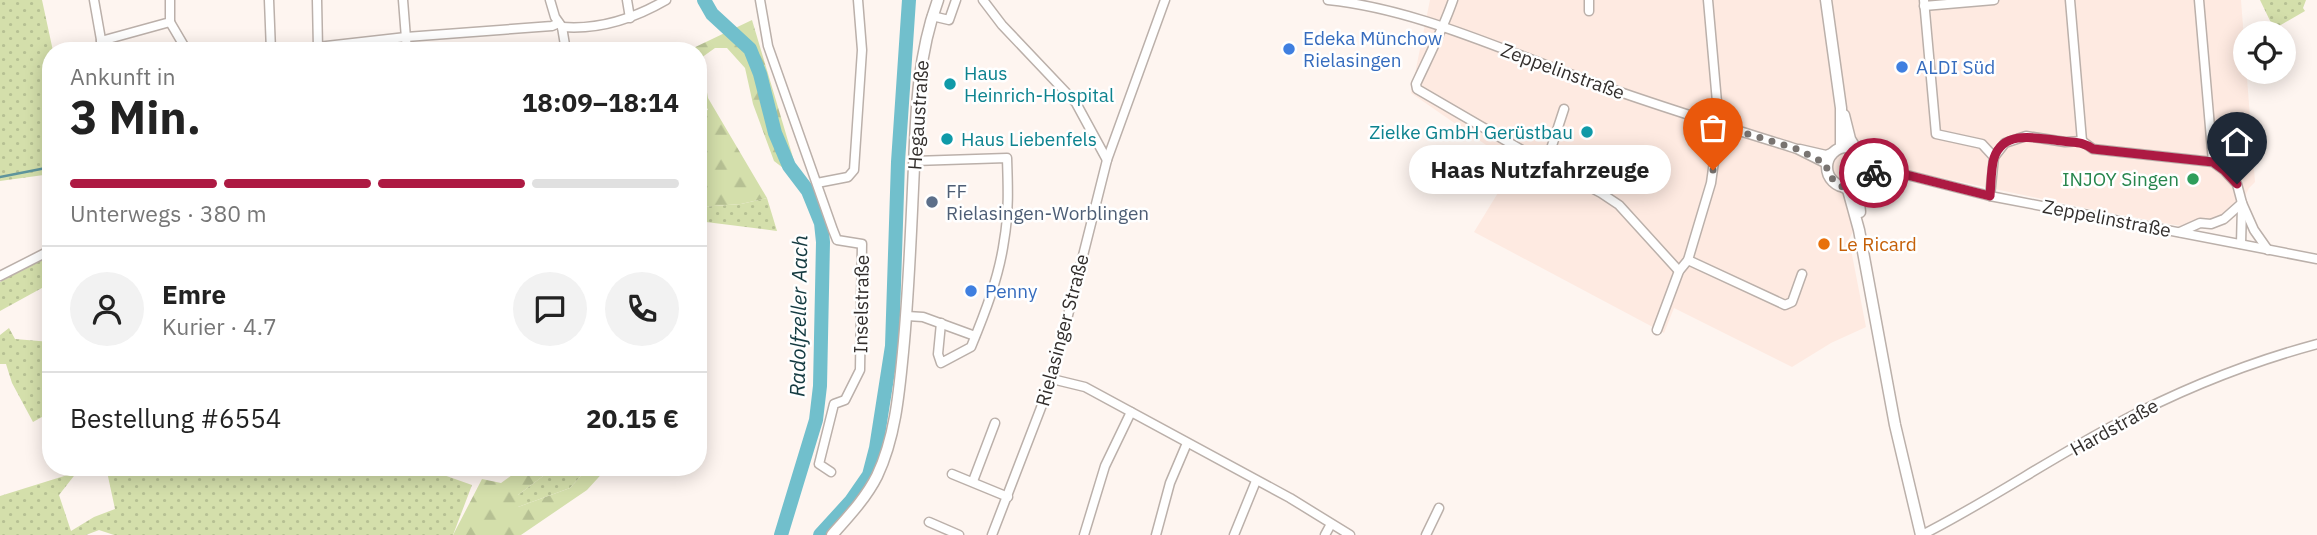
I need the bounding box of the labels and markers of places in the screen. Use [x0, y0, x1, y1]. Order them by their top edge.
place label: Edeka Münchow Rielasingen [1303, 26, 1442, 72]
marker: Edeka Münchow Rielasingen [1281, 41, 1297, 57]
place label: ALDI Süd [1916, 55, 1995, 79]
marker: ALDI Süd [1894, 59, 1910, 75]
place label: Haus Heinrich-Hospital [964, 61, 1114, 107]
marker: Haus Heinrich-Hospital [942, 76, 958, 92]
pin [1683, 98, 1743, 170]
pin [2207, 112, 2267, 184]
place label: Zielke GmbH Gerüstbau [1369, 120, 1573, 144]
marker: Zielke GmbH Gerüstbau [1579, 124, 1595, 140]
place label: Haus Liebenfels [961, 127, 1097, 151]
marker: Haus Liebenfels [939, 131, 955, 147]
callout: Haas Nutzfahrzeuge [1408, 146, 1671, 194]
place label: INJOY Singen [2062, 167, 2179, 191]
marker: INJOY Singen [2185, 171, 2201, 187]
place label: FF Rielasingen-Worblingen [946, 179, 1149, 225]
marker: FF Rielasingen-Worblingen [924, 194, 940, 210]
place label: Le Ricard [1838, 232, 1917, 256]
marker: Le Ricard [1816, 236, 1832, 252]
place label: Penny [985, 279, 1038, 303]
marker: Penny [963, 283, 979, 299]

